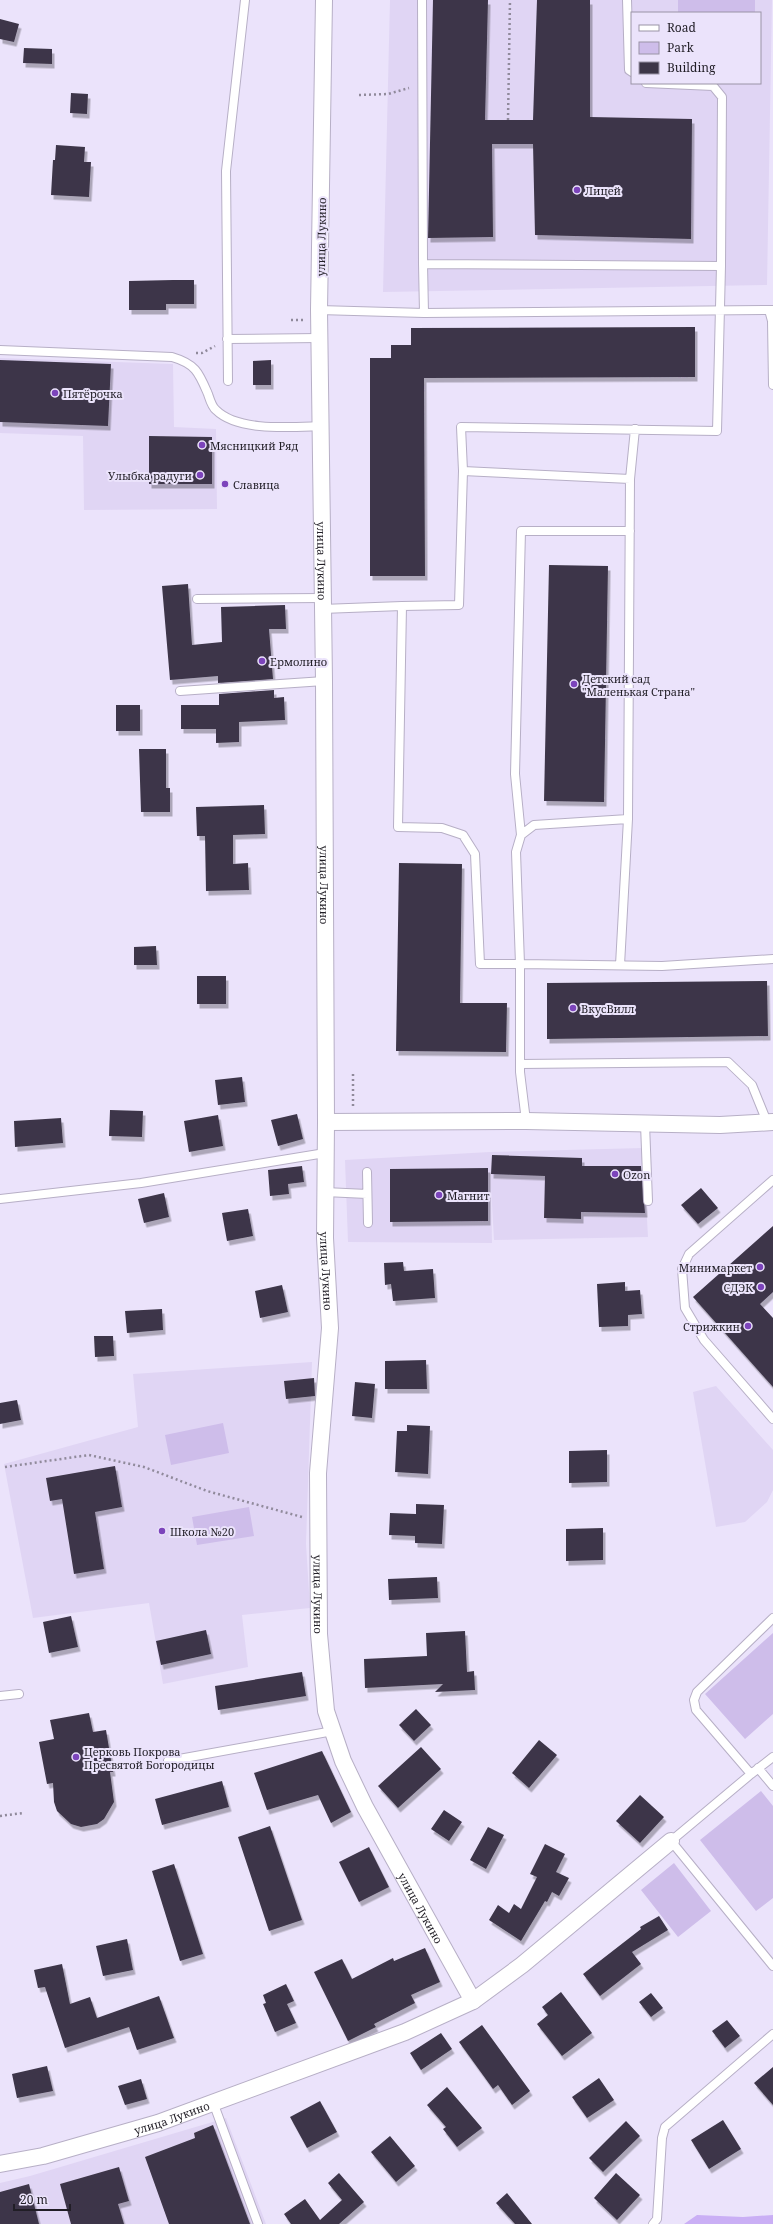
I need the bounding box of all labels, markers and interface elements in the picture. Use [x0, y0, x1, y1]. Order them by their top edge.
legend [631, 12, 761, 84]
text: Road [667, 19, 697, 36]
text: Park [667, 39, 695, 56]
text: Building [667, 59, 716, 76]
place label: Лицей [585, 183, 621, 198]
marker: Лицей [572, 185, 582, 195]
street label: улица Лукино [313, 197, 329, 277]
place label: Пятёрочка [63, 386, 123, 401]
marker: Пятёрочка [50, 388, 60, 398]
place label: Мясницкий Ряд [210, 438, 298, 453]
marker: Мясницкий Ряд [197, 440, 207, 450]
place label: Улыбка радуги [108, 468, 192, 483]
marker: Улыбка радуги [195, 470, 205, 480]
place label: Славица [233, 477, 280, 492]
marker: Славица [220, 479, 230, 489]
street label: улица Лукино [314, 521, 330, 600]
place label: Ермолино [270, 654, 327, 669]
marker: Ермолино [257, 656, 267, 666]
place label: Детский сад "Маленькая Страна" [582, 671, 695, 699]
marker: Детский сад "Маленькая Страна" [569, 679, 579, 689]
street label: улица Лукино [317, 845, 333, 924]
place label: ВкусВилл [581, 1001, 635, 1016]
marker: ВкусВилл [568, 1003, 578, 1013]
place label: Ozon [623, 1167, 650, 1182]
marker: Ozon [610, 1169, 620, 1179]
place label: Магнит [447, 1188, 490, 1203]
marker: Магнит [434, 1190, 444, 1200]
street label: улица Лукино [317, 1231, 337, 1311]
place label: Минимаркет [679, 1260, 752, 1275]
marker: Минимаркет [755, 1262, 765, 1272]
place label: СДЭК [723, 1280, 753, 1295]
marker: СДЭК [756, 1282, 766, 1292]
place label: Стрижкин [683, 1319, 740, 1334]
marker: Стрижкин [743, 1321, 753, 1331]
place label: Школа №20 [170, 1524, 234, 1539]
marker: Школа №20 [157, 1526, 167, 1536]
street label: улица Лукино [311, 1555, 326, 1634]
place label: Церковь Покрова Пресвятой Богородицы [84, 1744, 215, 1772]
marker: Церковь Покрова Пресвятой Богородицы [71, 1752, 81, 1762]
street label: улица Лукино [395, 1869, 447, 1946]
street label: улица Лукино [132, 2097, 211, 2137]
scale bar [14, 2186, 70, 2212]
text: 20 m [20, 2191, 48, 2208]

